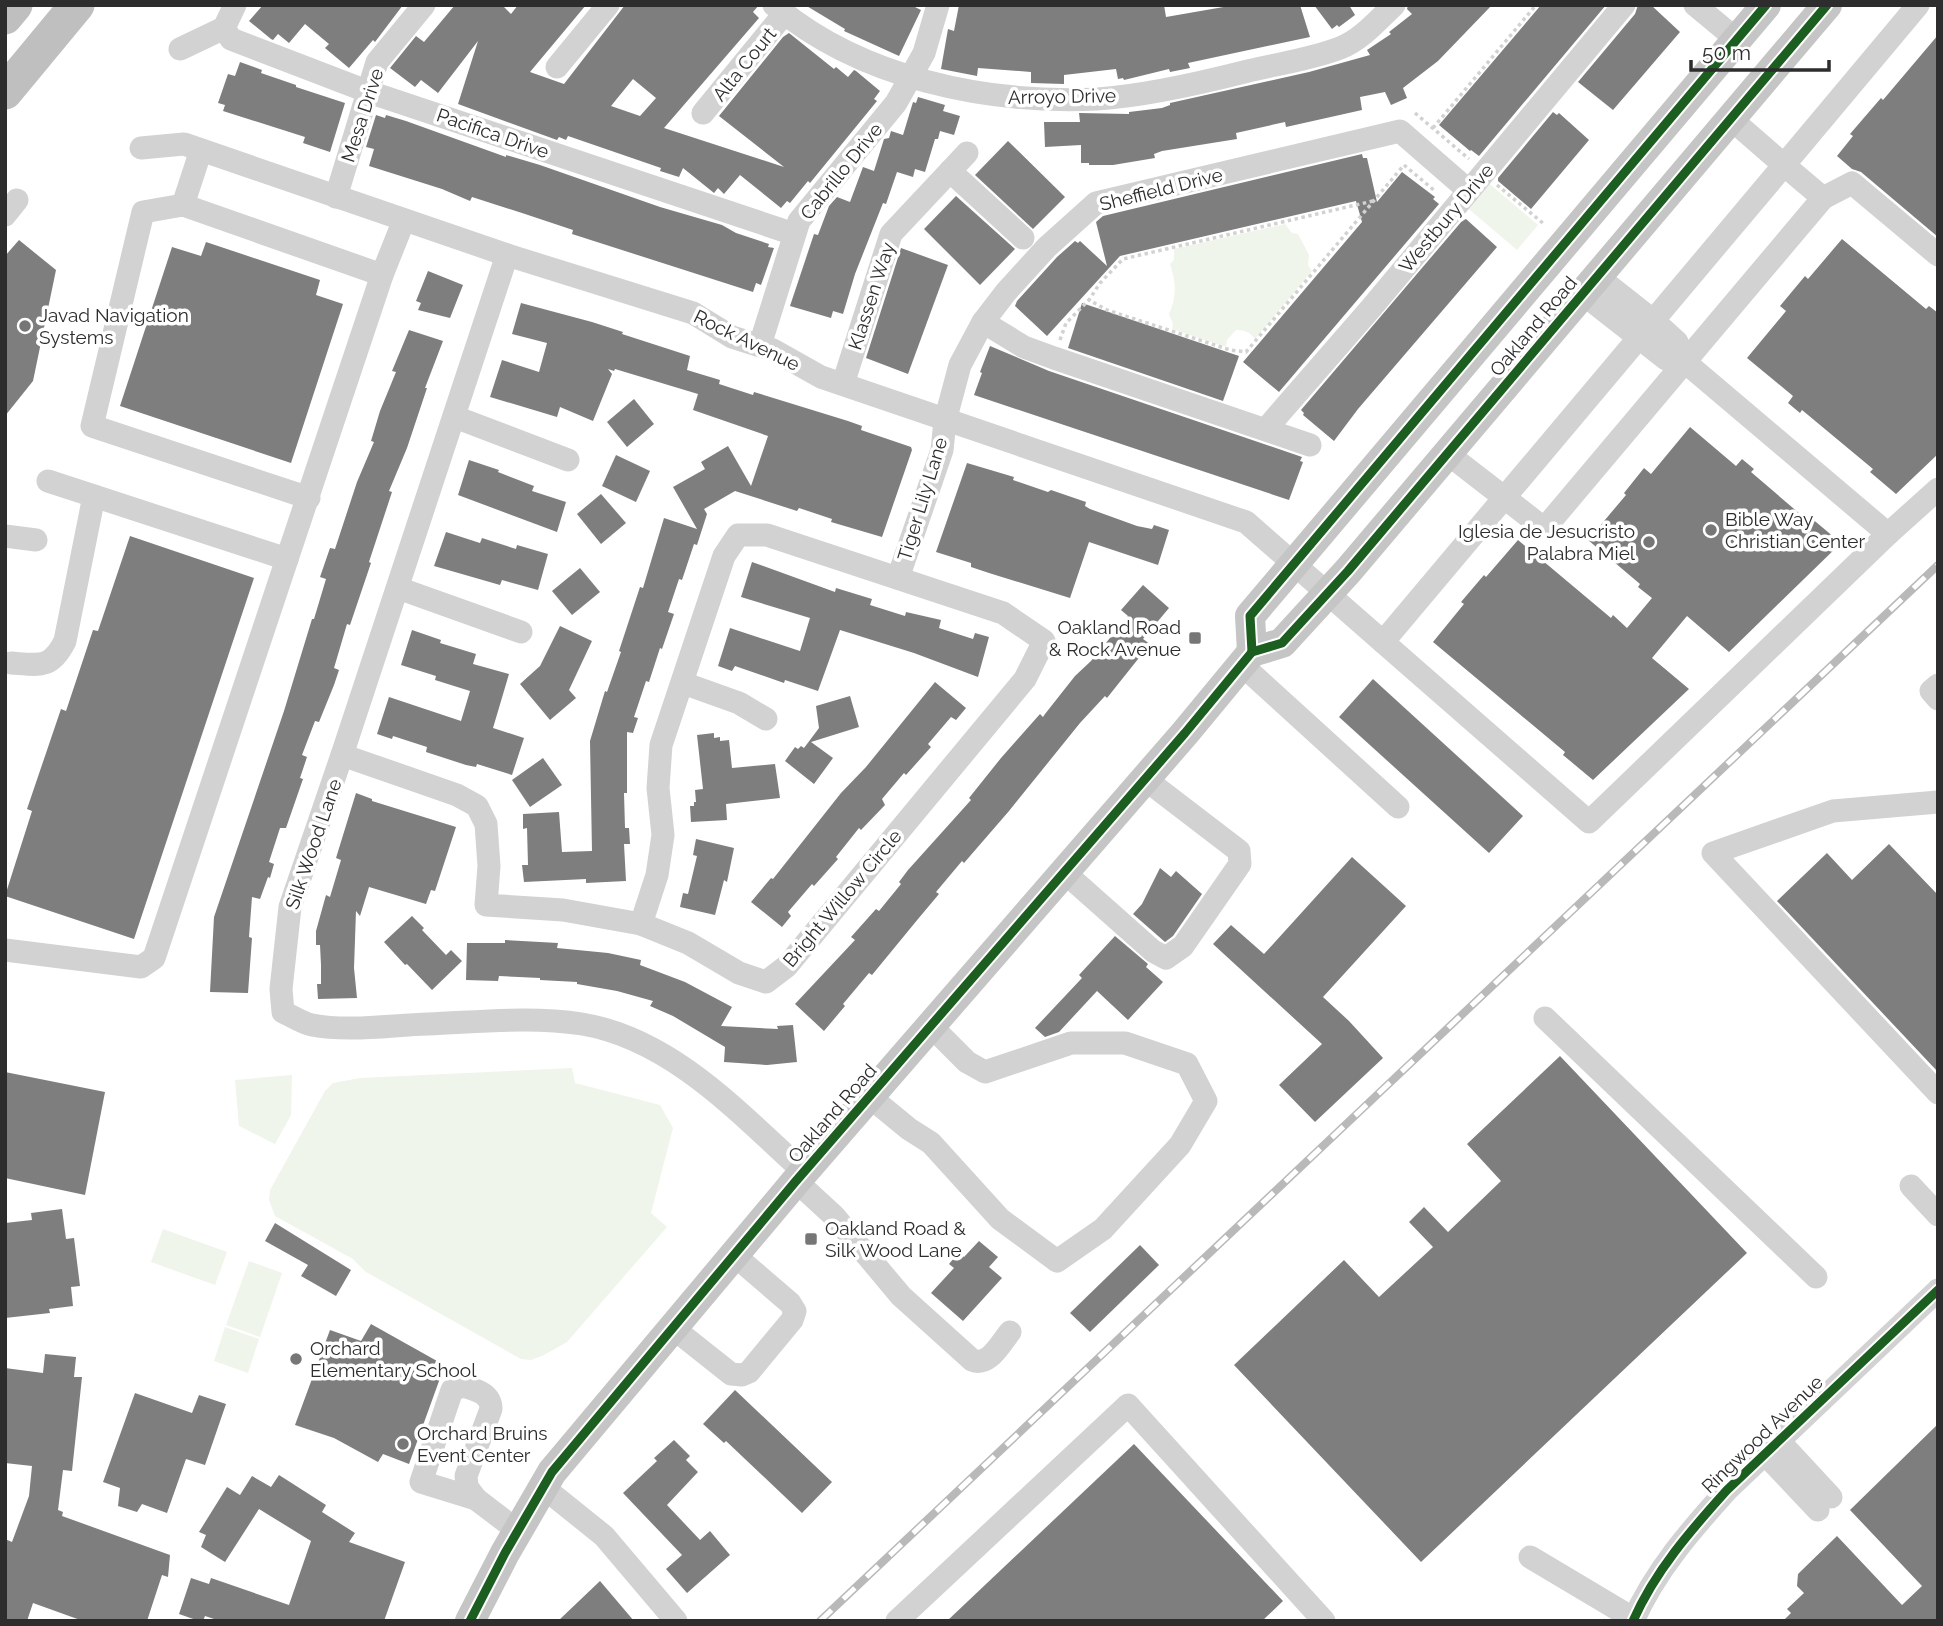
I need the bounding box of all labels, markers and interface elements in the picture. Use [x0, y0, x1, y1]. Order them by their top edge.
street label: Alta Court [708, 22, 781, 105]
scale bar [1691, 28, 1829, 72]
text: 50 m [1702, 40, 1751, 65]
street label: Mesa Drive [336, 65, 388, 165]
street label: Arroyo Drive [1008, 84, 1116, 108]
street label: Pacifica Drive [434, 104, 552, 162]
street label: Cabrillo Drive [795, 118, 887, 224]
street label: Westbury Drive [1394, 159, 1498, 277]
street label: Sheffield Drive [1097, 163, 1225, 215]
street label: Klassen Way [843, 239, 899, 353]
street label: Oakland Road [1485, 272, 1581, 380]
place label: Javad Navigation Systems [39, 304, 189, 348]
street label: Rock Avenue [691, 305, 803, 375]
marker: Javad Navigation Systems [17, 318, 33, 334]
street label: Tiger Lily Lane [893, 435, 951, 563]
place label: Bible Way Christian Center [1725, 508, 1865, 552]
place label: Iglesia de Jesucristo Palabra Miel [1458, 520, 1636, 564]
marker: Bible Way Christian Center [1703, 522, 1719, 538]
marker: Iglesia de Jesucristo Palabra Miel [1641, 534, 1657, 550]
place label: Oakland Road & Rock Avenue [1049, 616, 1181, 660]
marker: Oakland Road & Rock Avenue [1187, 630, 1203, 646]
street label: Silk Wood Lane [280, 776, 346, 912]
street label: Bright Willow Circle [778, 825, 906, 971]
street label: Oakland Road [783, 1059, 881, 1167]
place label: Oakland Road & Silk Wood Lane [825, 1217, 966, 1261]
marker: Oakland Road & Silk Wood Lane [803, 1231, 819, 1247]
place label: Orchard Elementary School [310, 1337, 477, 1381]
marker: Orchard Elementary School [288, 1351, 304, 1367]
street label: Ringwood Avenue [1697, 1371, 1827, 1497]
place label: Orchard Bruins Event Center [417, 1422, 548, 1466]
marker: Orchard Bruins Event Center [395, 1436, 411, 1452]

